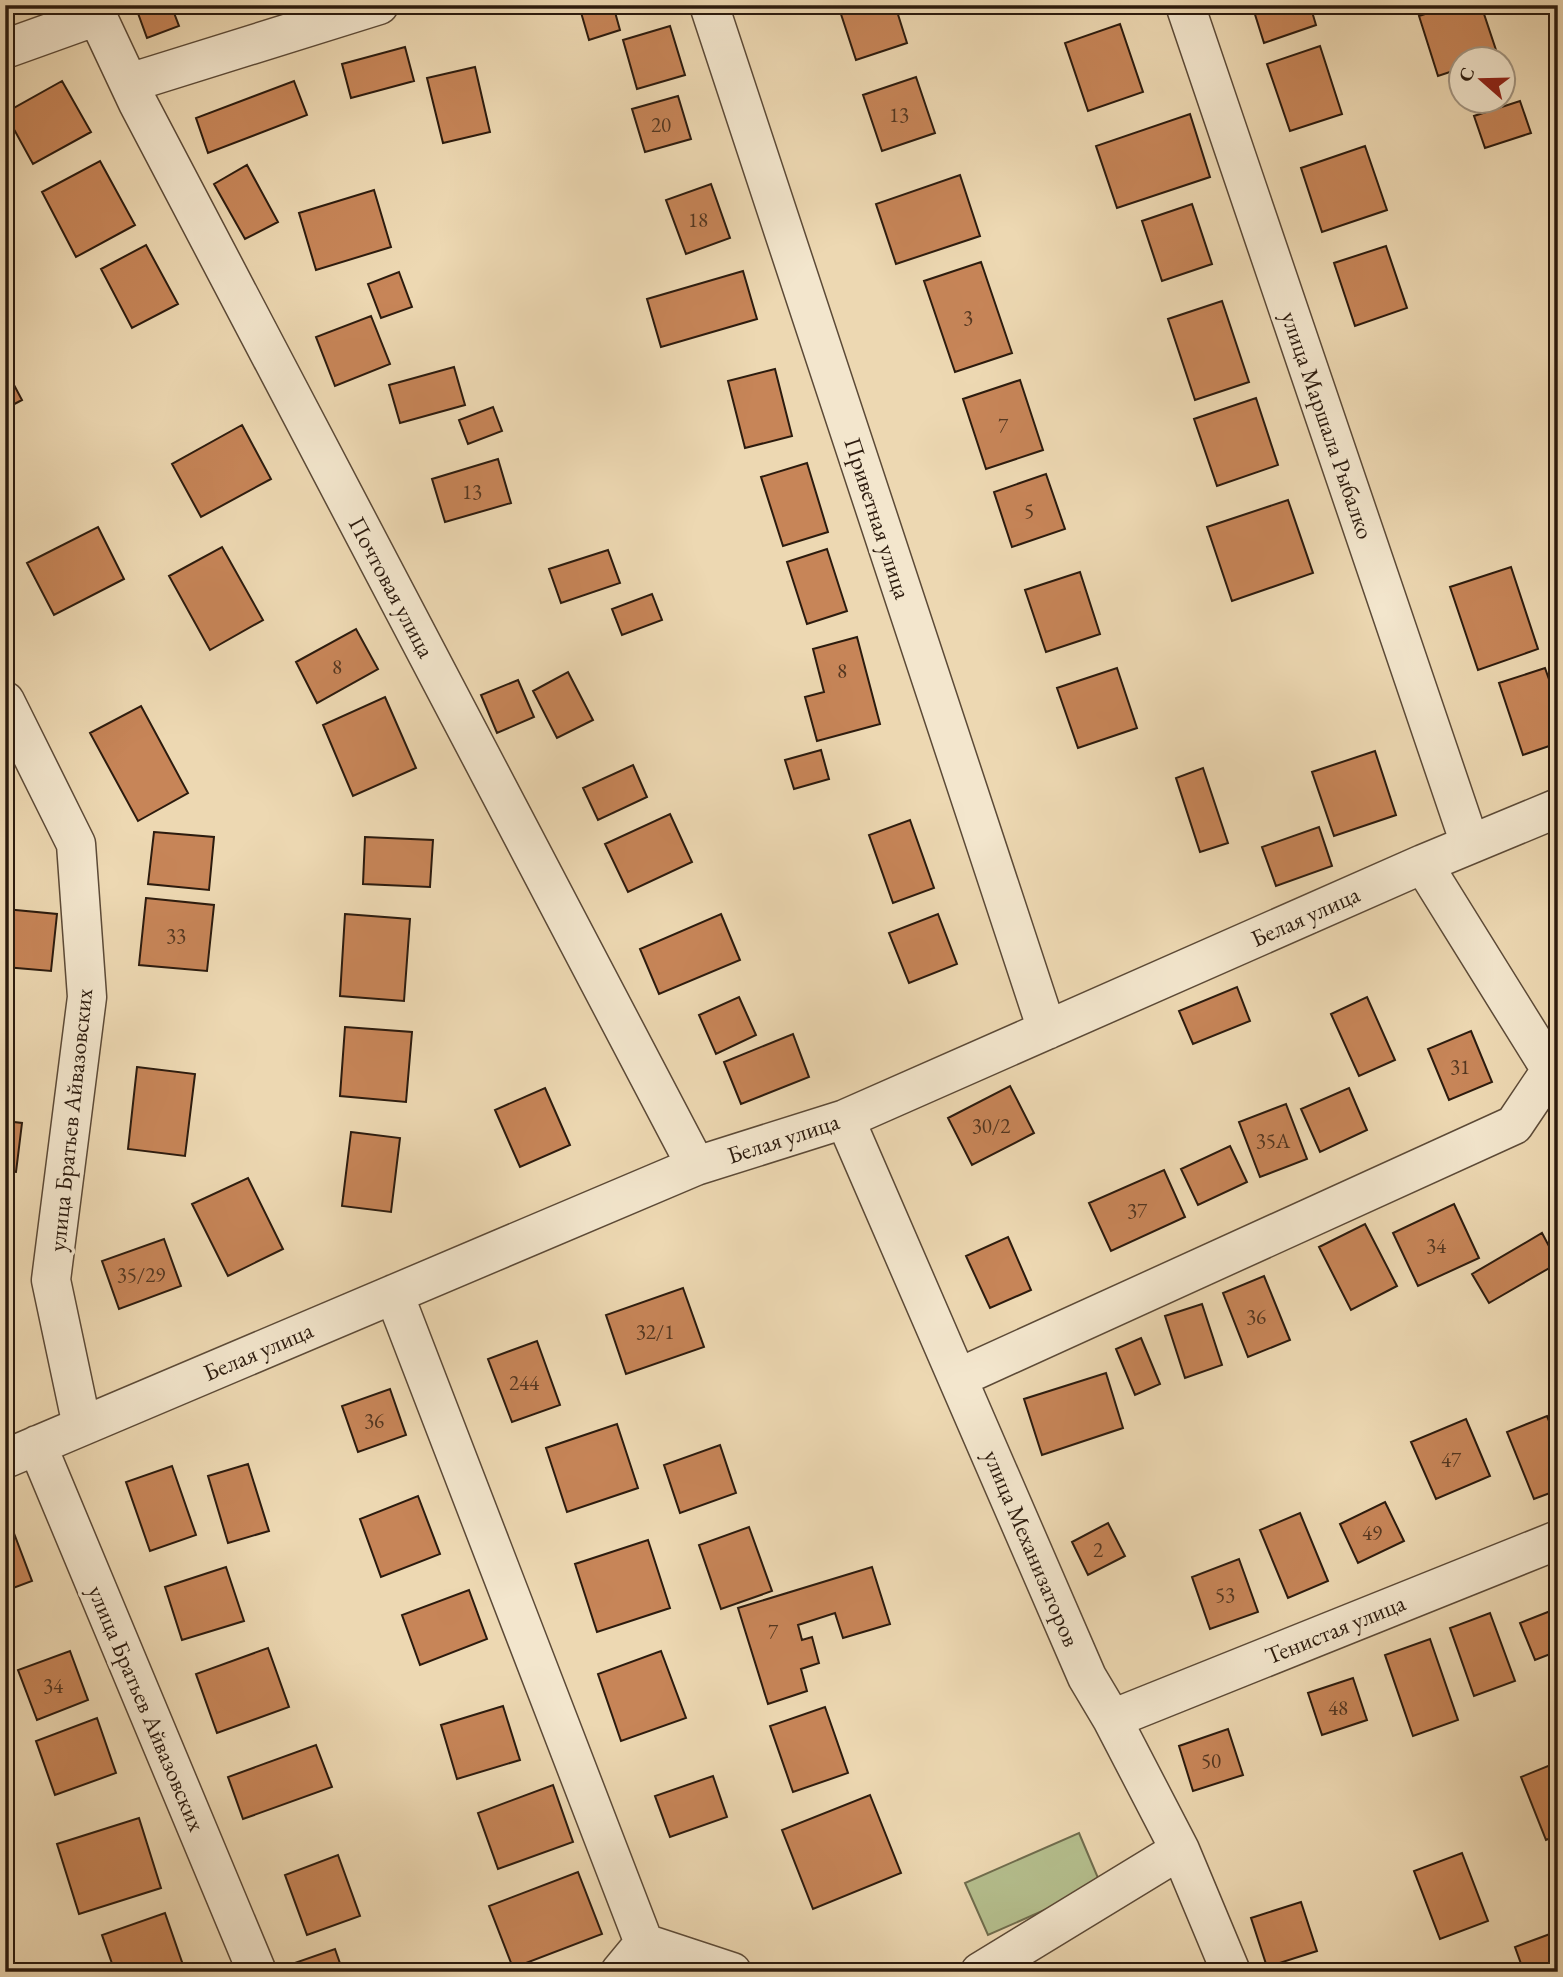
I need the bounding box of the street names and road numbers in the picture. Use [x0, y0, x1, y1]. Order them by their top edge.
street label: улица Маршала Рыбалко [1274, 307, 1382, 543]
street label: Приветная улица [837, 433, 919, 603]
street label: Почтовая улица [342, 511, 442, 663]
street label: Белая улица [1246, 878, 1365, 954]
street label: улица Братьев Айвазовских [41, 986, 99, 1253]
street label: Белая улица [723, 1105, 843, 1171]
street label: Белая улица [198, 1314, 318, 1388]
street label: улица Механизаторов [977, 1445, 1087, 1651]
street label: улица Братьев Айвазовских [81, 1580, 213, 1836]
street label: Тенистая улица [1260, 1587, 1410, 1671]

